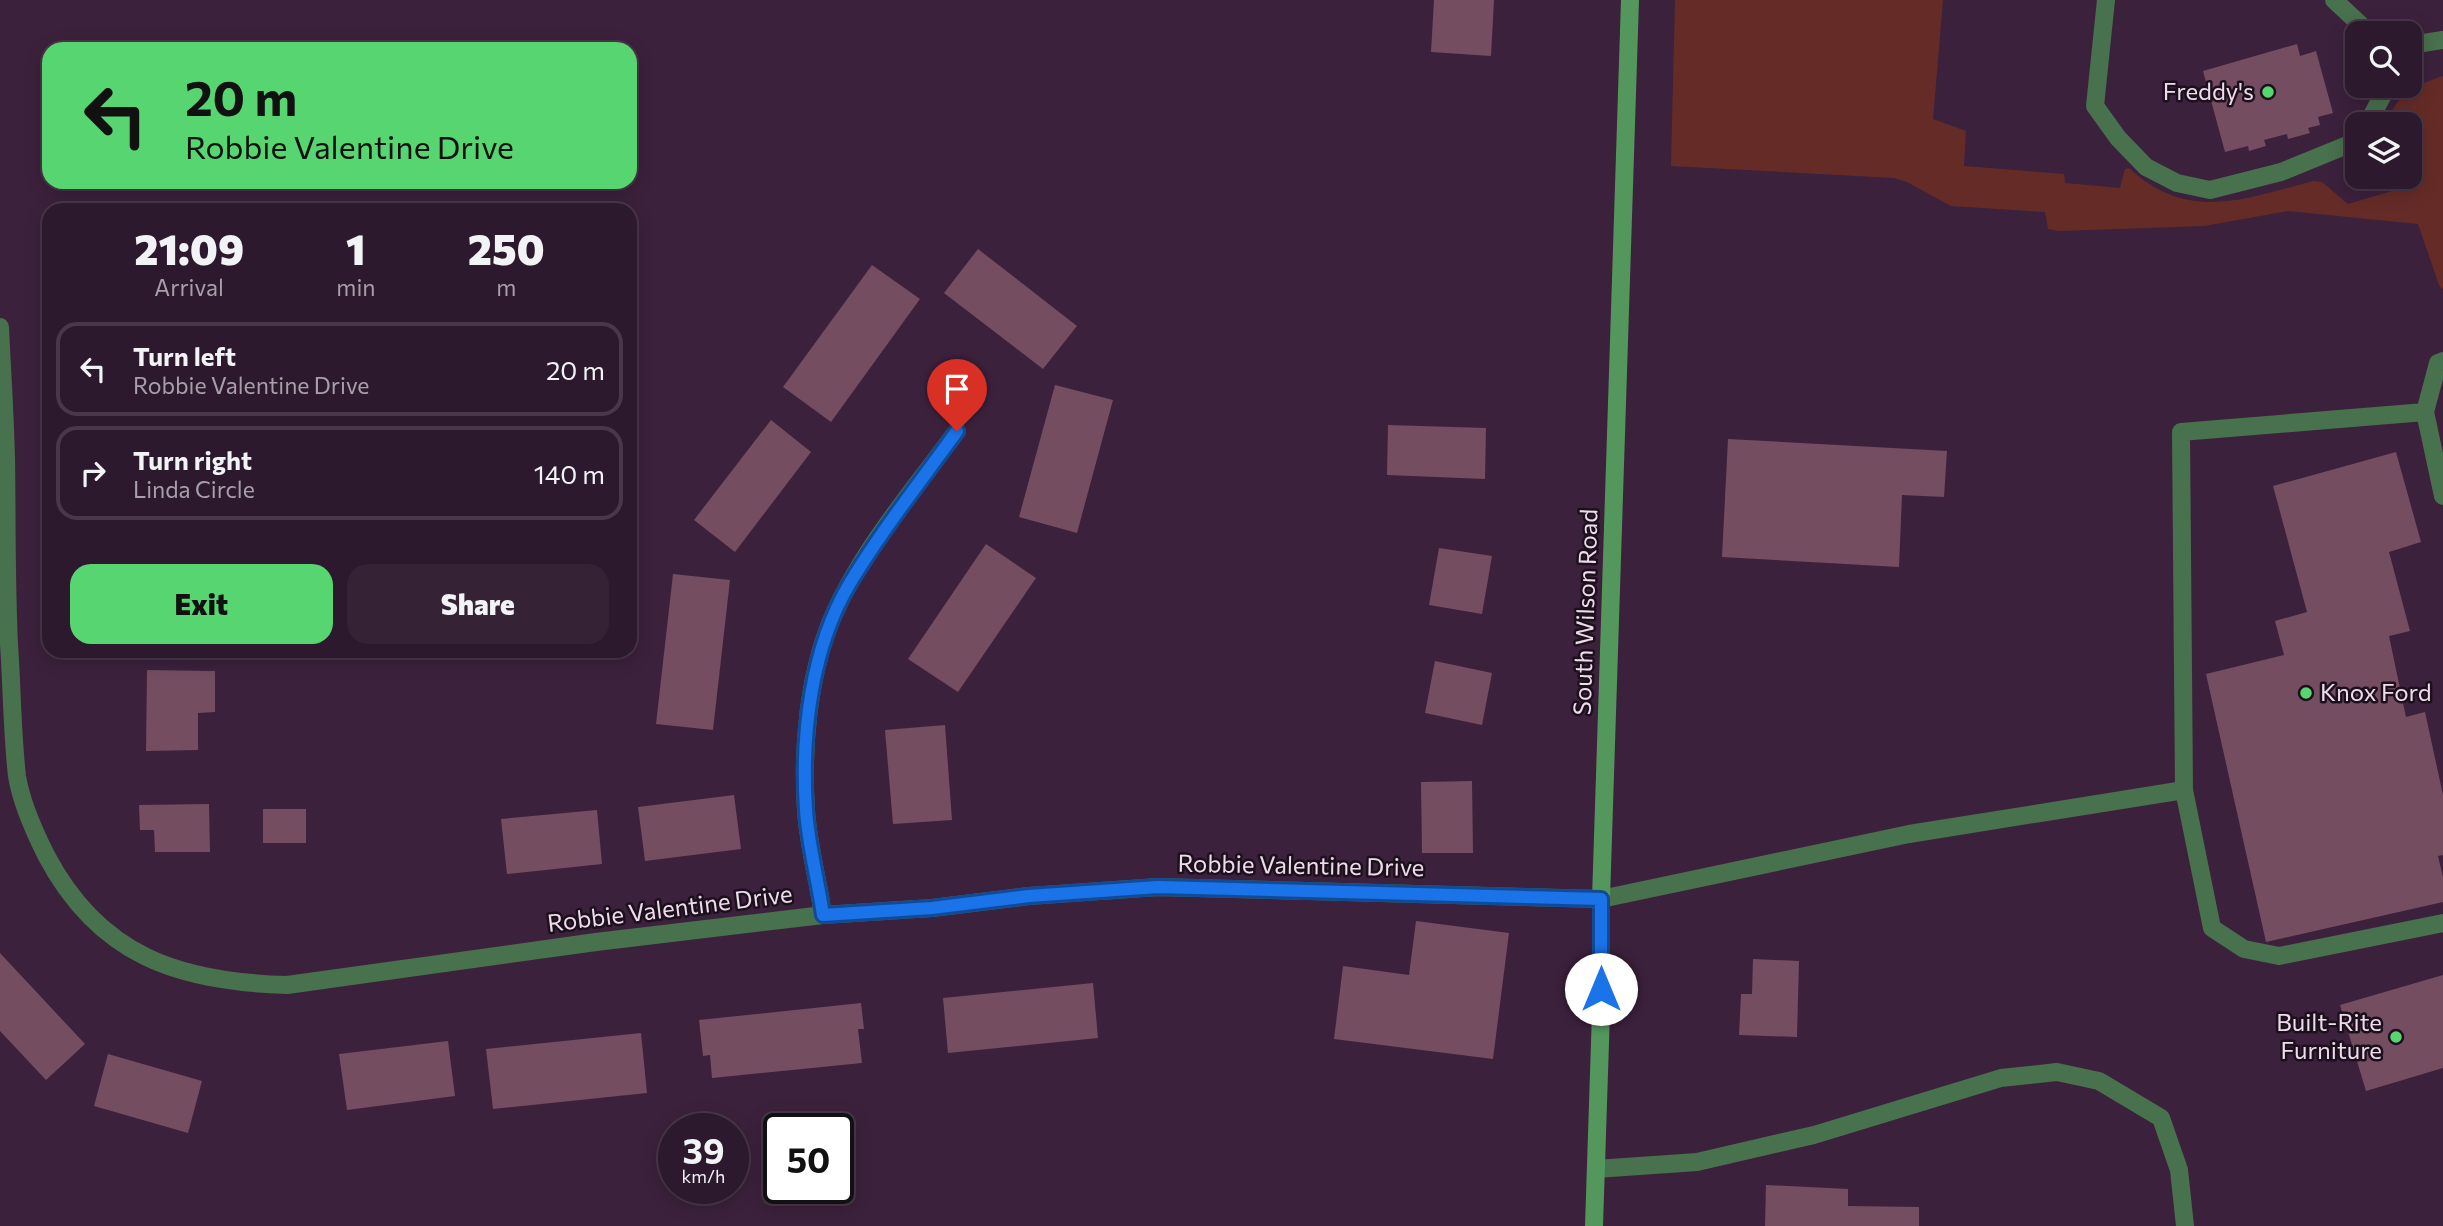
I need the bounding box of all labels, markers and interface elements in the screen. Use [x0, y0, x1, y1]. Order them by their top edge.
map controls [2345, 21, 2422, 189]
button: search [2345, 21, 2422, 98]
text: 20 m [185, 66, 297, 126]
icon: left [70, 70, 161, 161]
place label: Freddy's [2163, 76, 2254, 105]
marker: Freddy's [2260, 84, 2276, 100]
button: layers [2345, 112, 2422, 189]
text: Robbie Valentine Drive [185, 126, 514, 166]
text: 21:09 [134, 222, 244, 274]
text: 1 [346, 222, 366, 274]
text: 250 [468, 222, 545, 274]
text: Arrival [154, 273, 224, 301]
text: min [336, 273, 375, 301]
text: m [496, 273, 516, 301]
text: Turn left [133, 340, 236, 371]
icon: left [74, 350, 112, 388]
text: 20 m [546, 354, 605, 385]
pin [927, 359, 987, 431]
icon: arrive [938, 370, 976, 408]
text: Robbie Valentine Drive [133, 371, 369, 399]
text: Turn right [133, 444, 252, 475]
icon: right [74, 454, 112, 492]
text: 140 m [534, 458, 605, 489]
text: Linda Circle [133, 475, 255, 503]
street label: South Wilson Road [1566, 508, 1603, 716]
button: Exit [70, 564, 333, 644]
button: Share [347, 564, 609, 644]
place label: Knox Ford [2320, 677, 2432, 706]
marker: Knox Ford [2298, 685, 2314, 701]
street label: Robbie Valentine Drive [1177, 848, 1425, 881]
street label: Robbie Valentine Drive [546, 878, 794, 937]
position arrow [1564, 952, 1638, 1026]
place label: Built-Rite Furniture [2276, 1007, 2382, 1064]
marker: Built-Rite Furniture [2388, 1029, 2404, 1045]
speed limit sign: 50 [763, 1113, 854, 1204]
text: 39 [683, 1128, 724, 1171]
text: km/h [682, 1165, 725, 1187]

